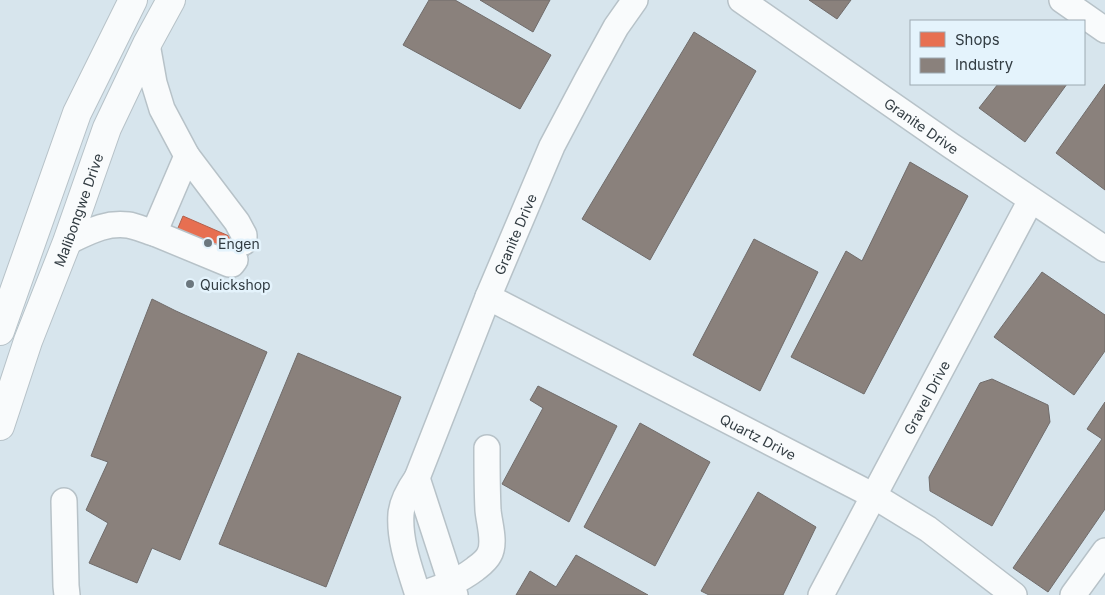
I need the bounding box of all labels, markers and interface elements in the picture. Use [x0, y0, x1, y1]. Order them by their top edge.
legend [910, 20, 1085, 85]
text: Shops [955, 30, 1000, 49]
text: Industry [955, 55, 1014, 74]
street label: Granite Drive [881, 94, 962, 157]
street label: Malibongwe Drive [50, 151, 106, 269]
street label: Granite Drive [490, 191, 539, 277]
place label: Engen [218, 235, 260, 252]
marker: Engen [202, 237, 214, 249]
place label: Quickshop [200, 276, 271, 293]
marker: Quickshop [184, 278, 196, 290]
street label: Gravel Drive [900, 357, 953, 437]
street label: Quartz Drive [717, 410, 799, 463]

